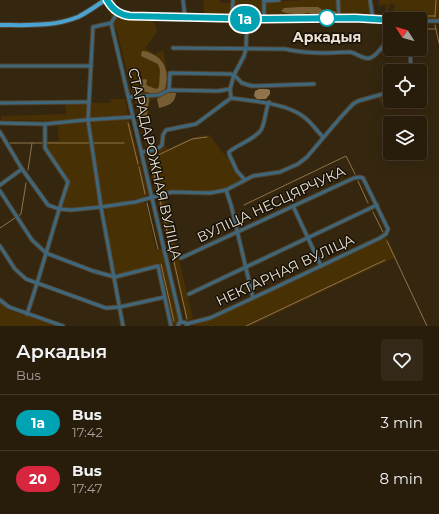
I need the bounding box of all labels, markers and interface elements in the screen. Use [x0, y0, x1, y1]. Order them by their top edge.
line badge: 1а [227, 6, 263, 32]
marker: Аркадыя [318, 9, 336, 27]
text: 1а [238, 10, 252, 28]
north arrow [383, 12, 427, 56]
map controls [383, 12, 427, 160]
place label: Аркадыя [293, 28, 361, 46]
button: locate [383, 64, 427, 108]
street label: СТАРАДАРОЖНАЯ ВУЛІЦА [124, 66, 186, 262]
button: layers [383, 116, 427, 160]
street label: ВУЛІЦА НЕСЦЯРЧУКА [194, 161, 349, 246]
street label: НЕКТАРНАЯ ВУЛІЦА [213, 230, 357, 310]
button: heart [381, 339, 423, 381]
text: Аркадыя [16, 340, 107, 363]
text: Bus [16, 367, 41, 383]
text: Bus [72, 405, 102, 424]
text: 3 min [381, 413, 423, 432]
text: 1а [31, 414, 45, 432]
text: 17:42 [72, 424, 103, 440]
text: Bus [72, 461, 102, 480]
text: 8 min [379, 469, 423, 488]
text: 20 [29, 470, 47, 488]
text: 17:47 [72, 480, 102, 496]

